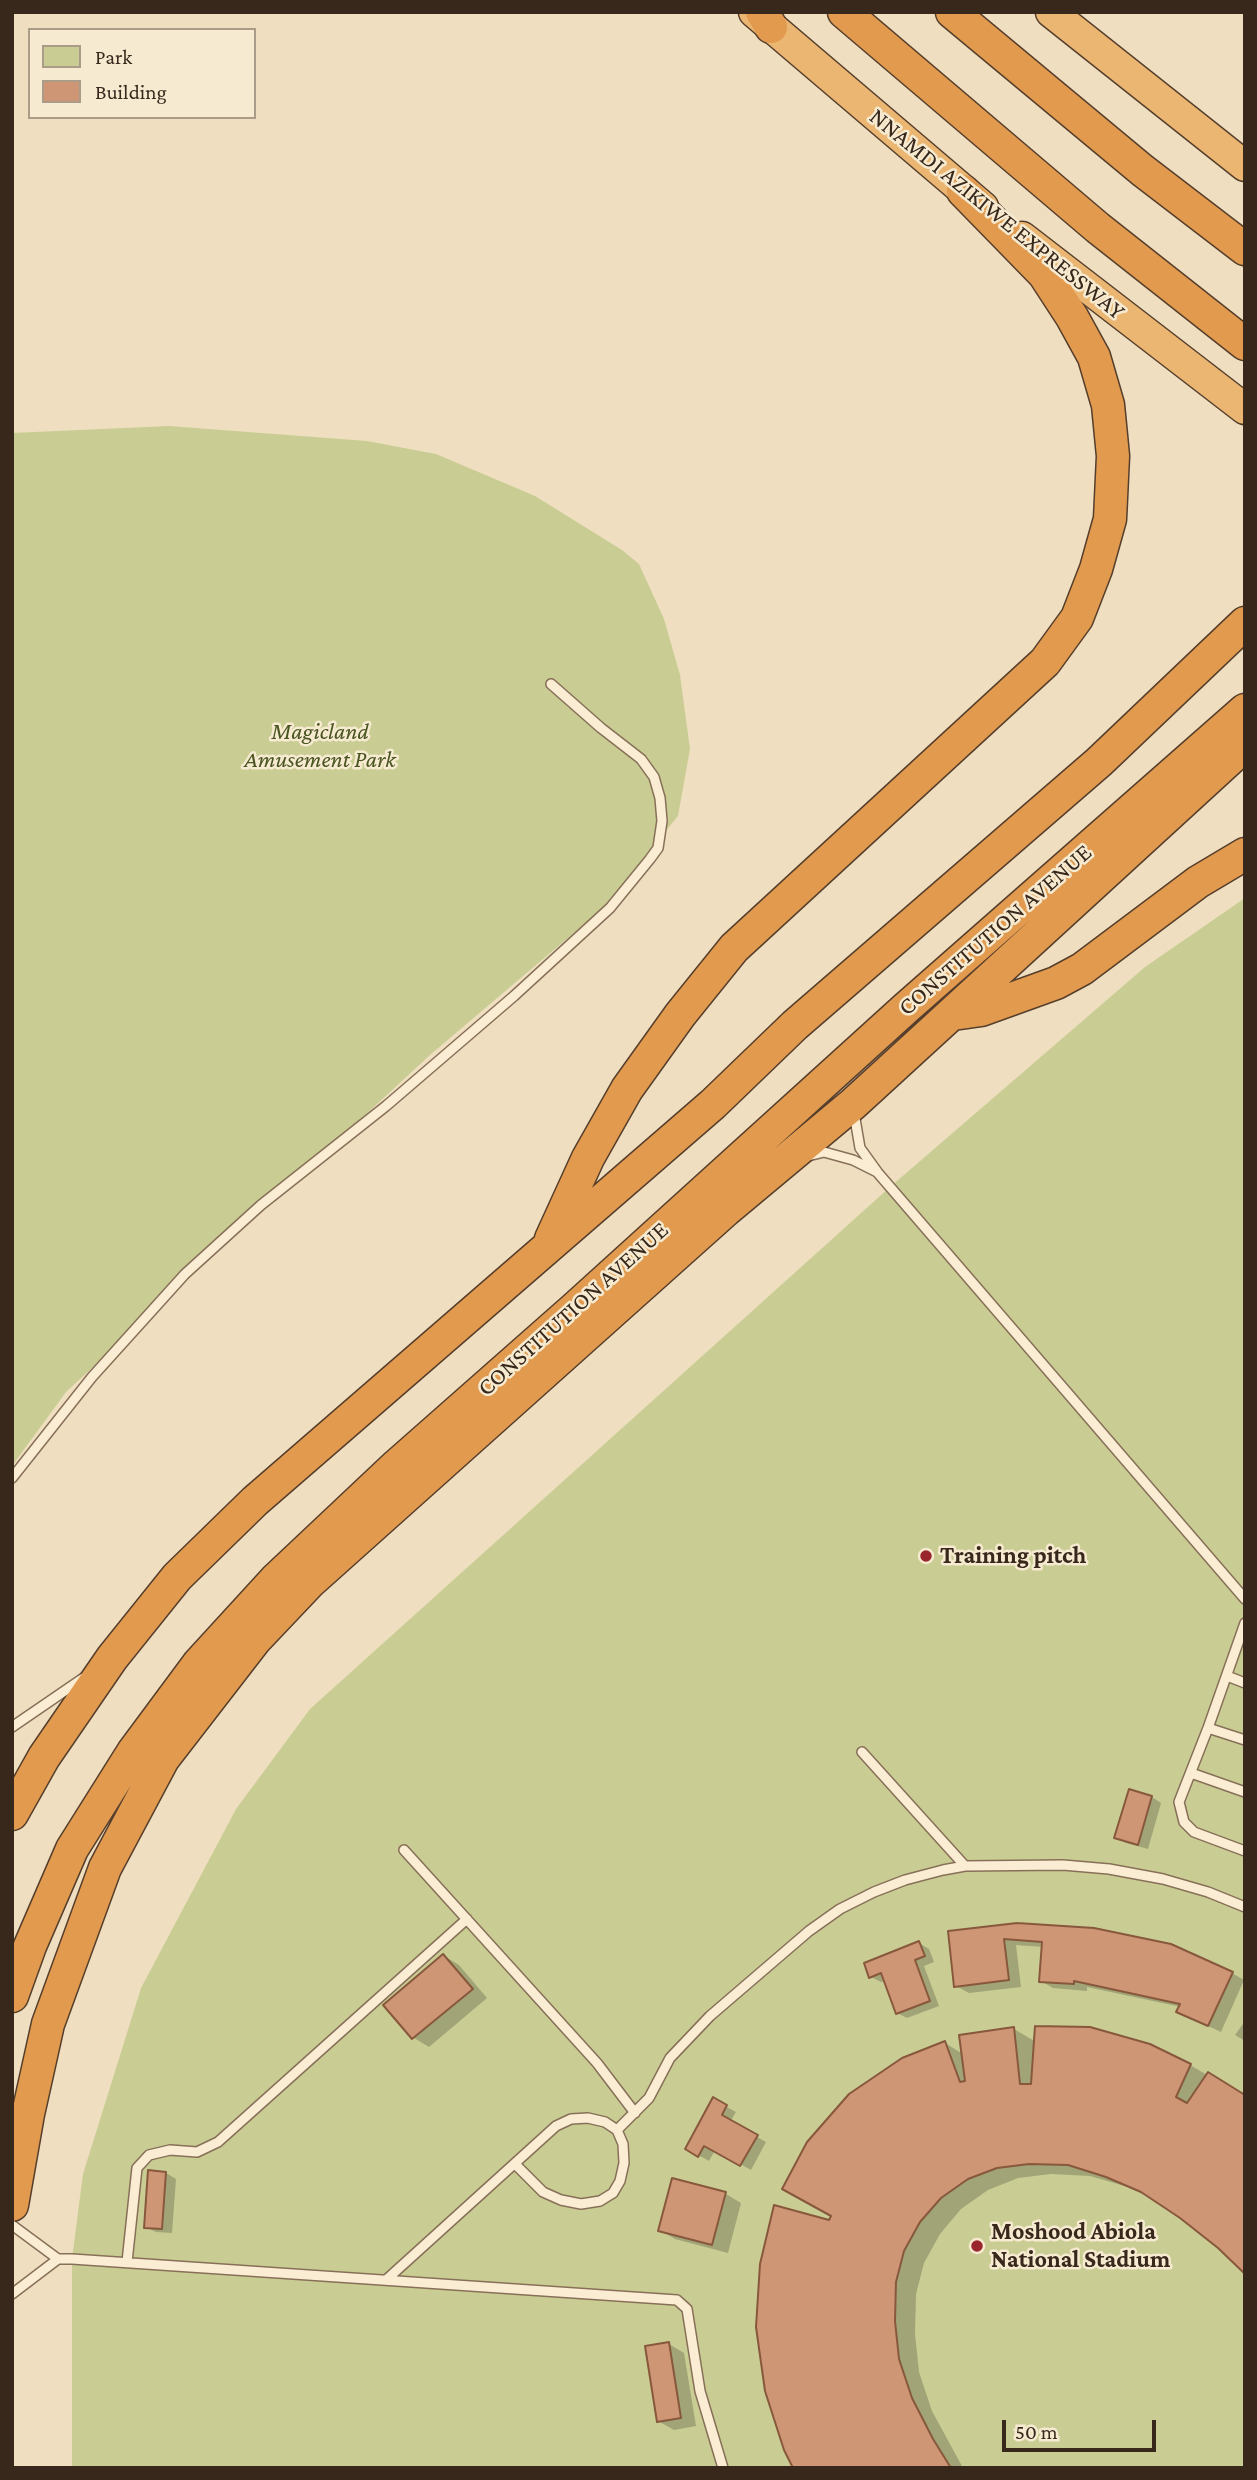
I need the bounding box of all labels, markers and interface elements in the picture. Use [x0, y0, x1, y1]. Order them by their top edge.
legend [28, 28, 256, 119]
text: Park [95, 45, 132, 69]
text: Building [95, 80, 167, 104]
street label: NNAMDI AZIKIWE EXPRESSWAY [864, 102, 1130, 326]
park label: Magicland Amusement Park [244, 718, 396, 774]
street label: CONSTITUTION AVENUE [892, 838, 1098, 1022]
street label: CONSTITUTION AVENUE [472, 1216, 674, 1402]
place label: Training pitch [940, 1542, 1086, 1570]
marker: Training pitch [918, 1548, 934, 1564]
place label: Moshood Abiola National Stadium [991, 2218, 1170, 2274]
marker: Moshood Abiola National Stadium [969, 2238, 985, 2254]
scale bar [1005, 2406, 1159, 2450]
text: 50 m [1015, 2420, 1058, 2444]

